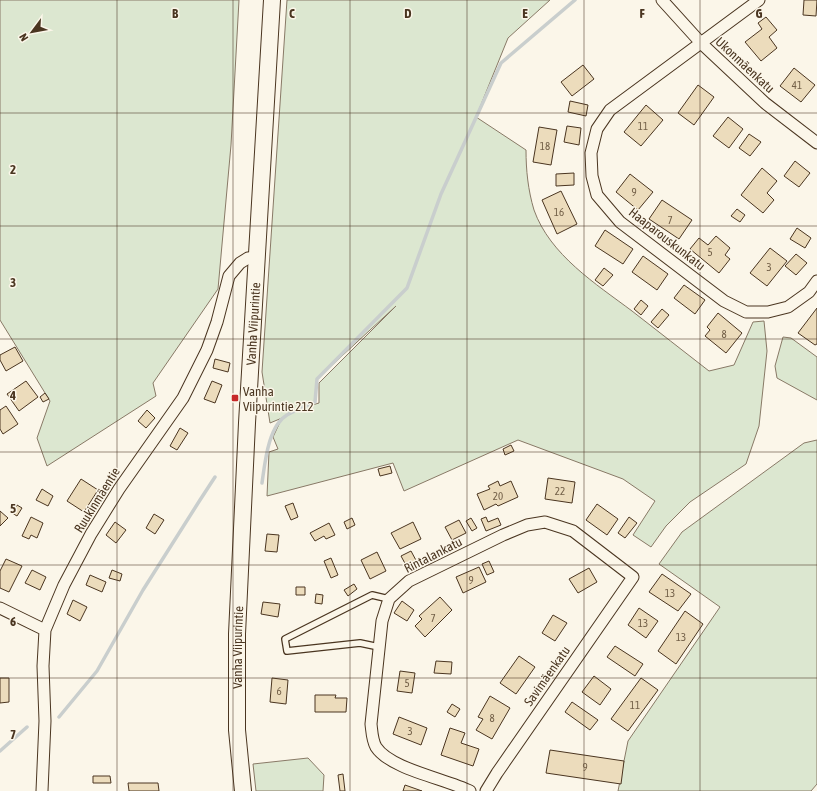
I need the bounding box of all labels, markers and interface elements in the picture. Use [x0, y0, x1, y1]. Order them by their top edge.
text: B [172, 6, 179, 21]
text: C [289, 6, 295, 21]
text: D [404, 6, 412, 21]
text: E [522, 6, 528, 21]
text: F [639, 6, 645, 21]
text: G [756, 6, 763, 21]
north arrow [12, 12, 52, 52]
text: N [17, 31, 30, 43]
street label: Ukonmäenkatu [712, 34, 778, 96]
house number: 41 [792, 79, 802, 91]
house number: 11 [638, 120, 648, 132]
house number: 18 [540, 140, 550, 152]
text: 2 [10, 162, 16, 177]
house number: 9 [631, 186, 637, 198]
street label: Haaparouskunkatu [626, 205, 708, 273]
house number: 16 [554, 206, 564, 218]
house number: 7 [667, 214, 673, 226]
house number: 5 [707, 246, 713, 258]
house number: 3 [766, 261, 772, 273]
text: 3 [10, 275, 16, 290]
street label: Vanha Viipurintie [243, 282, 263, 366]
house number: 8 [721, 328, 727, 340]
place label: Vanha Viipurintie 212 [243, 384, 314, 414]
text: 4 [9, 388, 16, 403]
marker: Vanha Viipurintie 212 [230, 393, 240, 403]
street label: Ruukinmäentie [71, 465, 123, 535]
house number: 22 [555, 485, 565, 497]
house number: 20 [493, 490, 503, 502]
text: 5 [10, 501, 16, 516]
street label: Rintalankatu [401, 534, 465, 576]
house number: 9 [468, 574, 474, 586]
house number: 13 [665, 587, 675, 599]
street label: Vanha Viipurintie [230, 605, 246, 689]
house number: 7 [430, 612, 436, 624]
text: 6 [10, 614, 16, 629]
house number: 13 [638, 617, 648, 629]
house number: 13 [676, 631, 686, 643]
street label: Savimäenkatu [521, 643, 573, 709]
house number: 5 [404, 677, 410, 689]
house number: 6 [276, 685, 282, 697]
house number: 11 [630, 699, 640, 711]
house number: 8 [489, 712, 495, 724]
house number: 3 [407, 725, 413, 737]
text: 7 [10, 727, 16, 742]
house number: 9 [582, 761, 588, 773]

